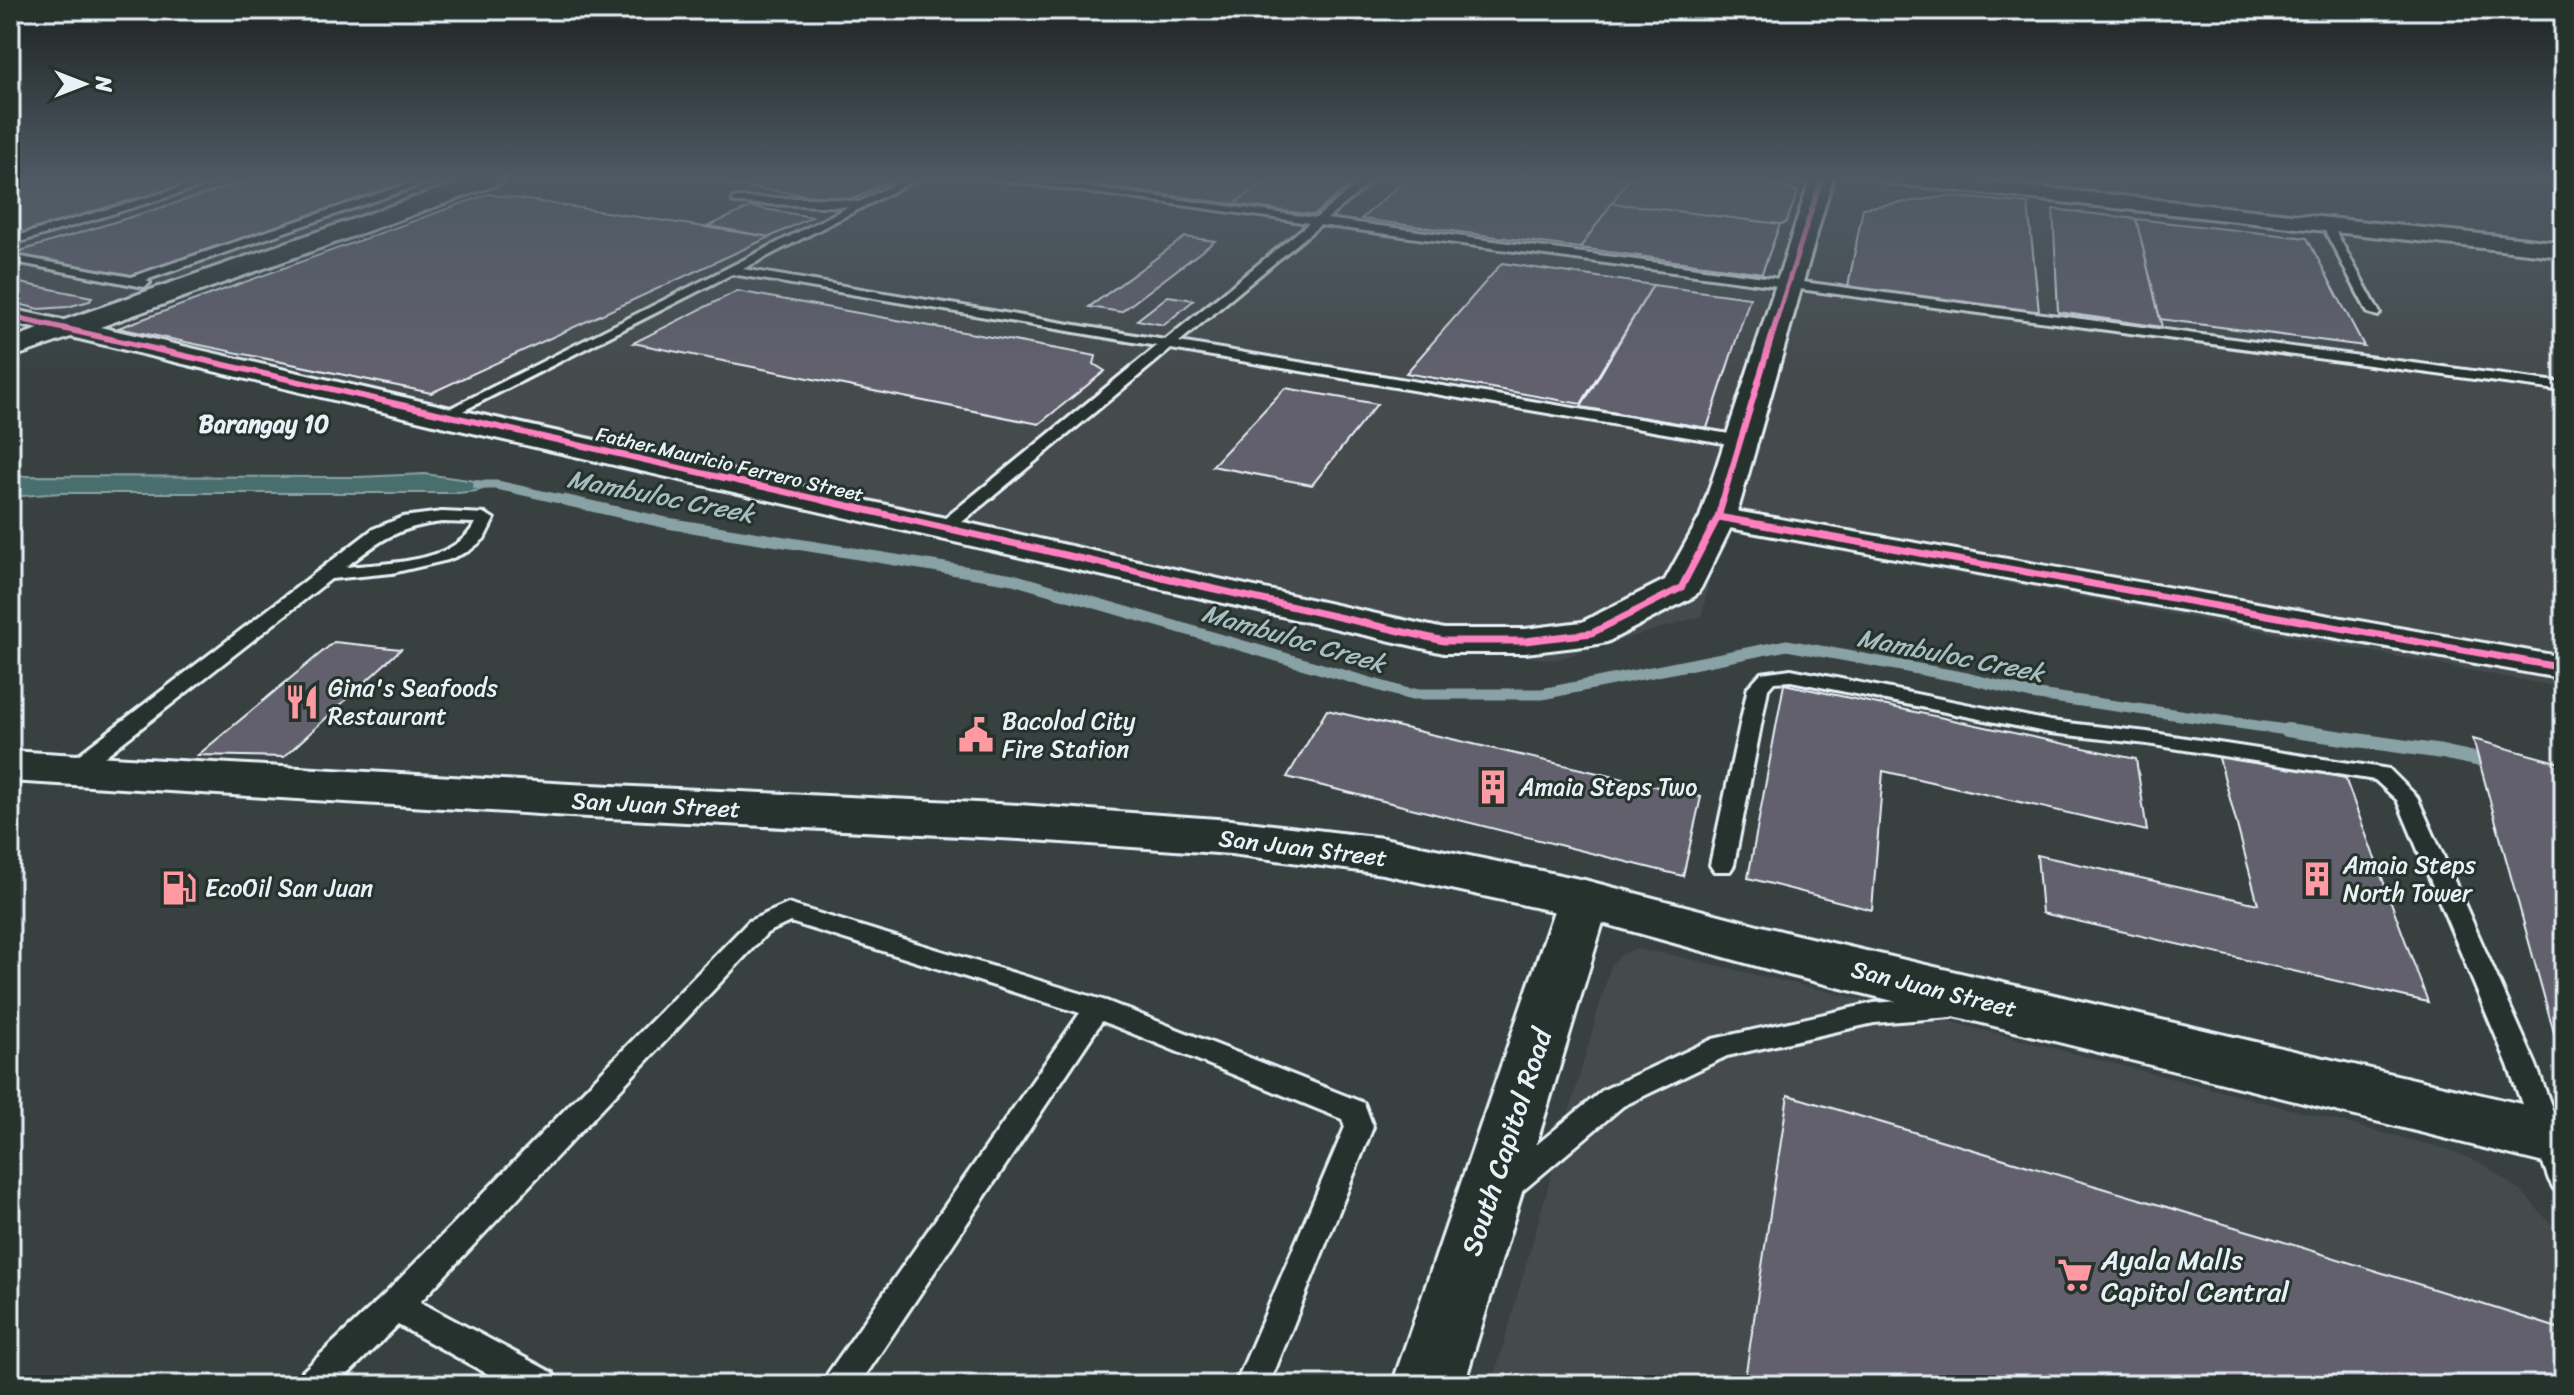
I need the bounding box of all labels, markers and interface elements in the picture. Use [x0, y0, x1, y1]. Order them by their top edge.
north arrow [44, 44, 124, 124]
text: N [84, 75, 123, 92]
district label: Barangay 10 [199, 403, 329, 445]
street label: Father Mauricio Ferrero Street [593, 417, 867, 512]
water label: Mambuloc Creek [564, 455, 761, 537]
water label: Mambuloc Creek [1197, 590, 1394, 687]
water label: Mambuloc Creek [1854, 614, 2051, 696]
place label: Gina's Seafoods Restaurant [328, 667, 498, 737]
restaurant icon: Gina's Seafoods Restaurant [283, 683, 321, 721]
place label: Bacolod City Fire Station [1002, 700, 1136, 770]
public building icon: Bacolod City Fire Station [957, 716, 995, 754]
place label: Amaia Steps Two [1518, 766, 1697, 808]
building icon: Amaia Steps Two [1474, 768, 1512, 806]
street label: San Juan Street [570, 780, 742, 830]
street label: San Juan Street [1217, 817, 1389, 879]
place label: Amaia Steps North Tower [2342, 844, 2477, 914]
building icon: Amaia Steps North Tower [2298, 860, 2336, 898]
place label: EcoOil San Juan [205, 867, 373, 909]
fuel station icon: EcoOil San Juan [160, 869, 198, 907]
street label: San Juan Street [1847, 948, 2021, 1030]
street label: South Capitol Road [1447, 1020, 1567, 1262]
place label: Ayala Malls Capitol Central [2100, 1235, 2290, 1316]
supermarket icon: Ayala Malls Capitol Central [2056, 1256, 2094, 1294]

